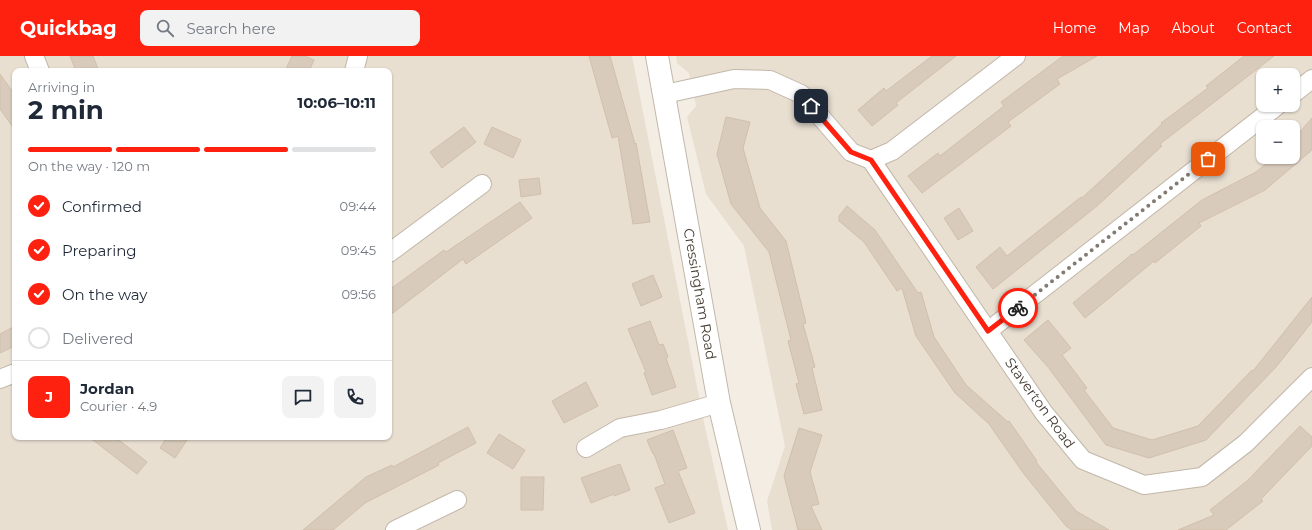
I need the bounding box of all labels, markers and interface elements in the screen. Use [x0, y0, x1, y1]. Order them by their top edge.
search box [140, 10, 420, 46]
text: Quickbag [20, 17, 116, 40]
icon: search [154, 17, 176, 39]
text: Search here [186, 19, 276, 38]
text: Home [1053, 19, 1096, 37]
text: Map [1118, 19, 1149, 37]
text: About [1171, 19, 1215, 37]
text: Contact [1237, 19, 1292, 37]
map controls [1256, 68, 1300, 164]
button: + [1256, 68, 1300, 112]
text: Arriving in [28, 79, 95, 95]
pin [794, 89, 828, 123]
text: 10:06–10:11 [297, 93, 376, 112]
text: 2 min [28, 94, 104, 126]
icon: home [800, 95, 822, 117]
button: − [1256, 120, 1300, 164]
pin [1191, 142, 1225, 176]
icon: bag [1197, 148, 1219, 170]
text: On the way · 120 m [28, 158, 150, 174]
icon: check [28, 195, 50, 217]
text: Confirmed [62, 197, 142, 216]
text: 09:44 [340, 198, 376, 214]
street label: Cressingham Road [680, 227, 720, 361]
icon: check [28, 239, 50, 261]
text: Preparing [62, 241, 137, 260]
text: 09:45 [341, 242, 376, 258]
icon: check [28, 283, 50, 305]
text: On the way [62, 285, 147, 304]
text: 09:56 [341, 286, 376, 302]
courier [998, 288, 1038, 328]
icon: bike [1007, 297, 1029, 319]
text: Delivered [62, 329, 134, 348]
street label: Staverton Road [1001, 354, 1079, 452]
button: chat [282, 376, 324, 418]
button: phone [334, 376, 376, 418]
text: Jordan [80, 379, 134, 398]
text: J [45, 387, 53, 406]
text: Courier · 4.9 [80, 398, 157, 414]

